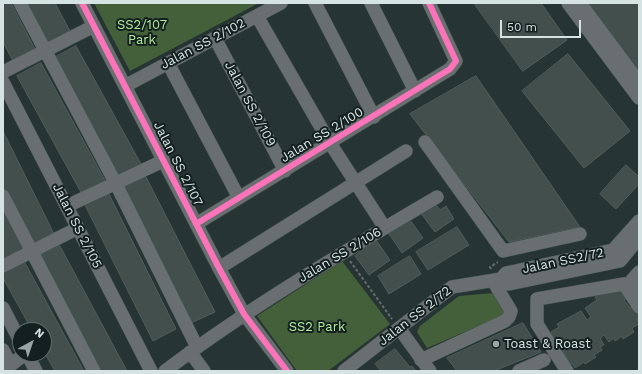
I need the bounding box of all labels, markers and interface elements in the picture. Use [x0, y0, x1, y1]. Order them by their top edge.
scale bar [502, 12, 583, 38]
street label: Jalan SS 2/102 [158, 15, 248, 73]
park label: SS2/107 Park [117, 17, 167, 48]
text: 50 m [507, 20, 537, 34]
street label: Jalan SS 2/109 [221, 59, 279, 149]
street label: Jalan SS 2/100 [278, 104, 366, 166]
street label: Jalan SS 2/107 [150, 119, 206, 209]
street label: Jalan SS 2/105 [49, 181, 105, 271]
street label: Jalan SS 2/106 [296, 224, 384, 286]
street label: Jalan SS2/72 [521, 245, 605, 277]
street label: Jalan SS 2/72 [376, 283, 454, 349]
park label: SS2 Park [289, 319, 345, 335]
north arrow [12, 322, 52, 362]
text: N [32, 326, 47, 341]
place label: Toast & Roast [504, 336, 591, 352]
marker: Toast & Roast [491, 339, 501, 349]

